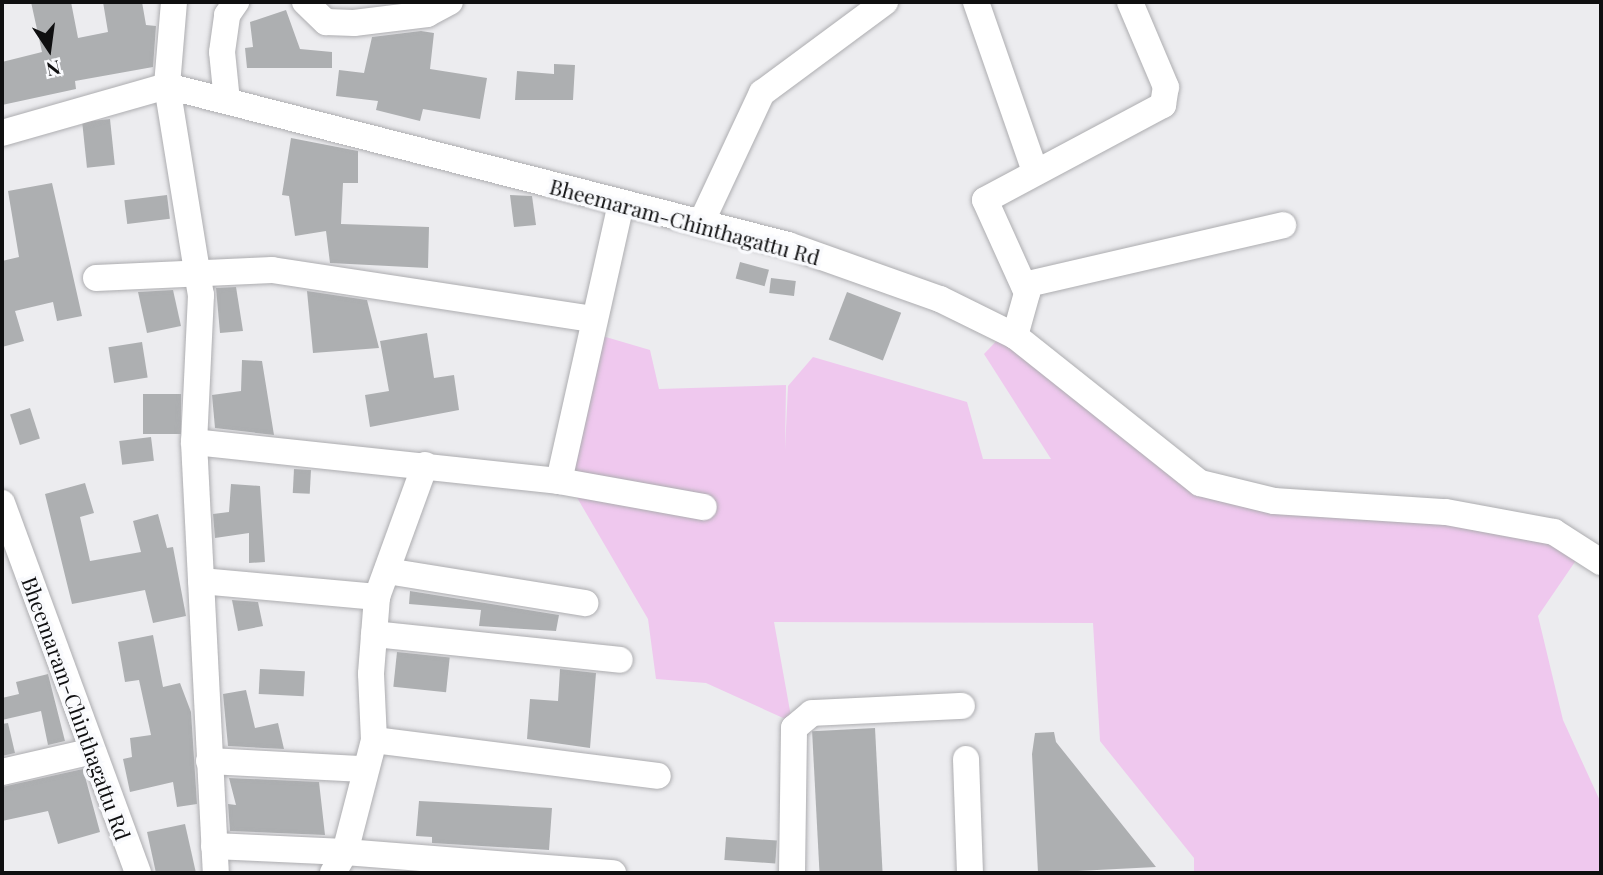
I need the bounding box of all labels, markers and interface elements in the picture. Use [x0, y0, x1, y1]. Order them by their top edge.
north arrow [14, 14, 84, 84]
text: N [44, 55, 63, 84]
street label: Bheemaram-Chinthagattu Rd [547, 173, 823, 269]
street label: Bheemaram-Chinthagattu Rd [18, 573, 136, 843]

